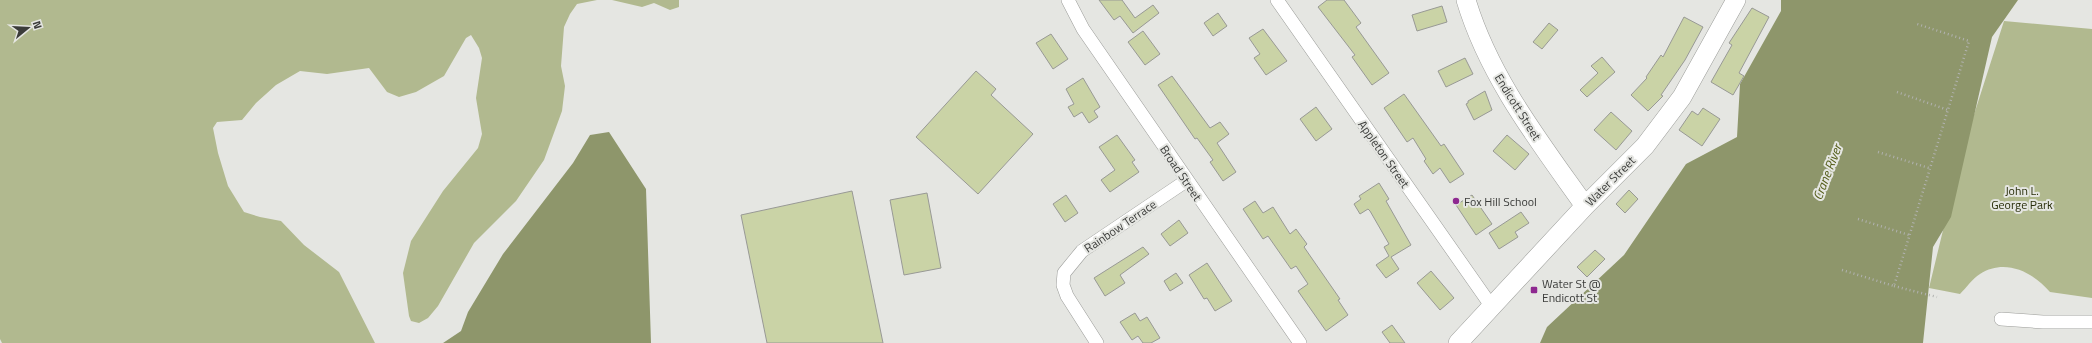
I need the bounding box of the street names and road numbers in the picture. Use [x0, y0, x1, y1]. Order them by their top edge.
street label: Endicott Street [1490, 70, 1546, 145]
street label: Appleton Street [1354, 116, 1415, 193]
street label: Broad Street [1155, 141, 1207, 205]
street label: Water Street [1580, 151, 1640, 211]
street label: Rainbow Terrace [1080, 195, 1160, 257]

